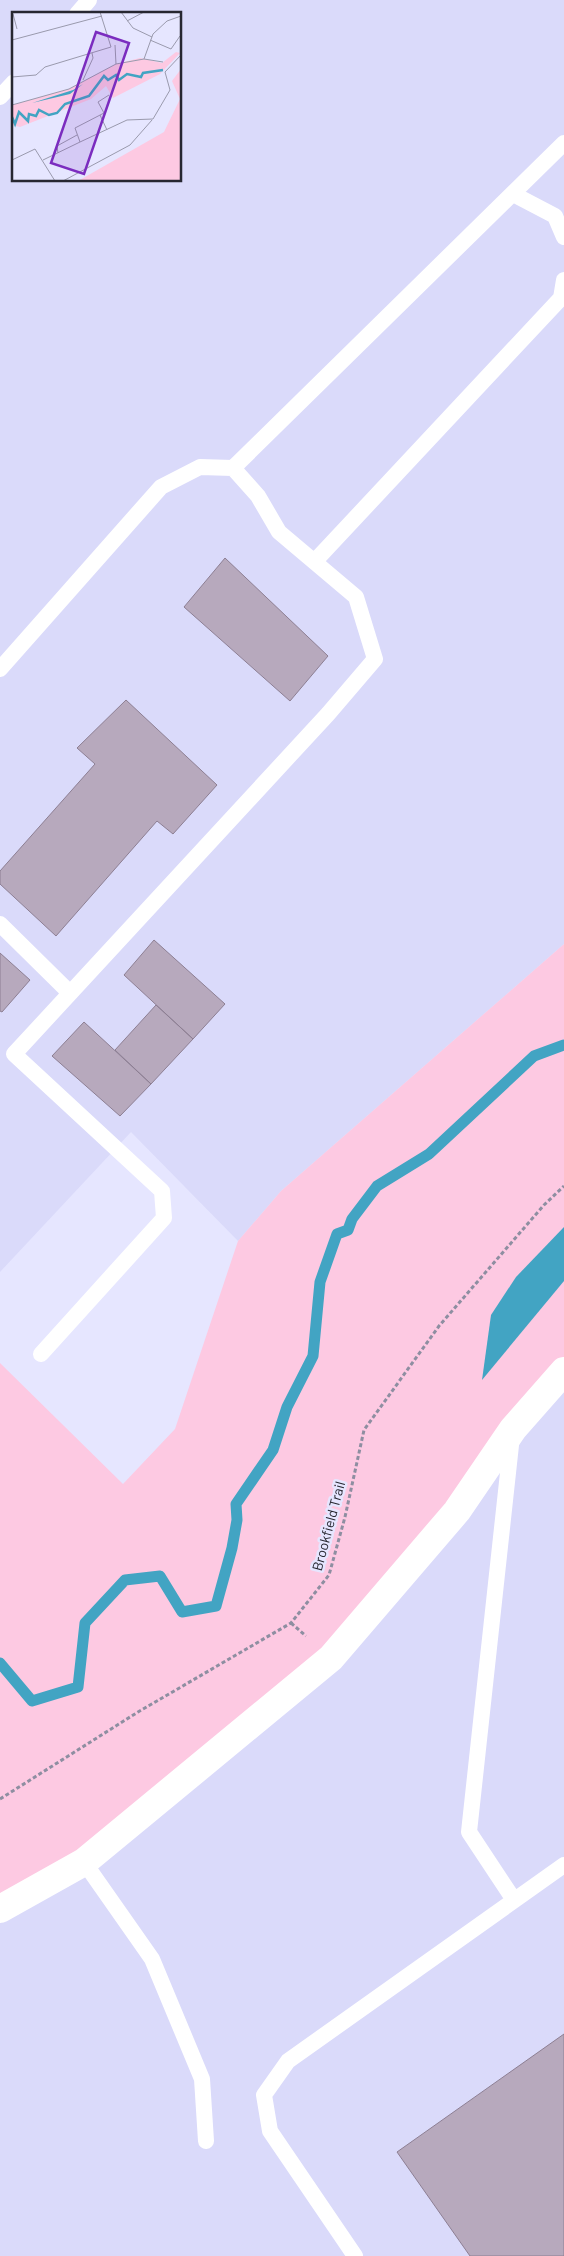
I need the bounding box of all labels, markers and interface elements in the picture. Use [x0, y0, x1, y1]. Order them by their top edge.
inset map [12, 12, 181, 181]
street label: Brookfield Trail [308, 1479, 348, 1573]

